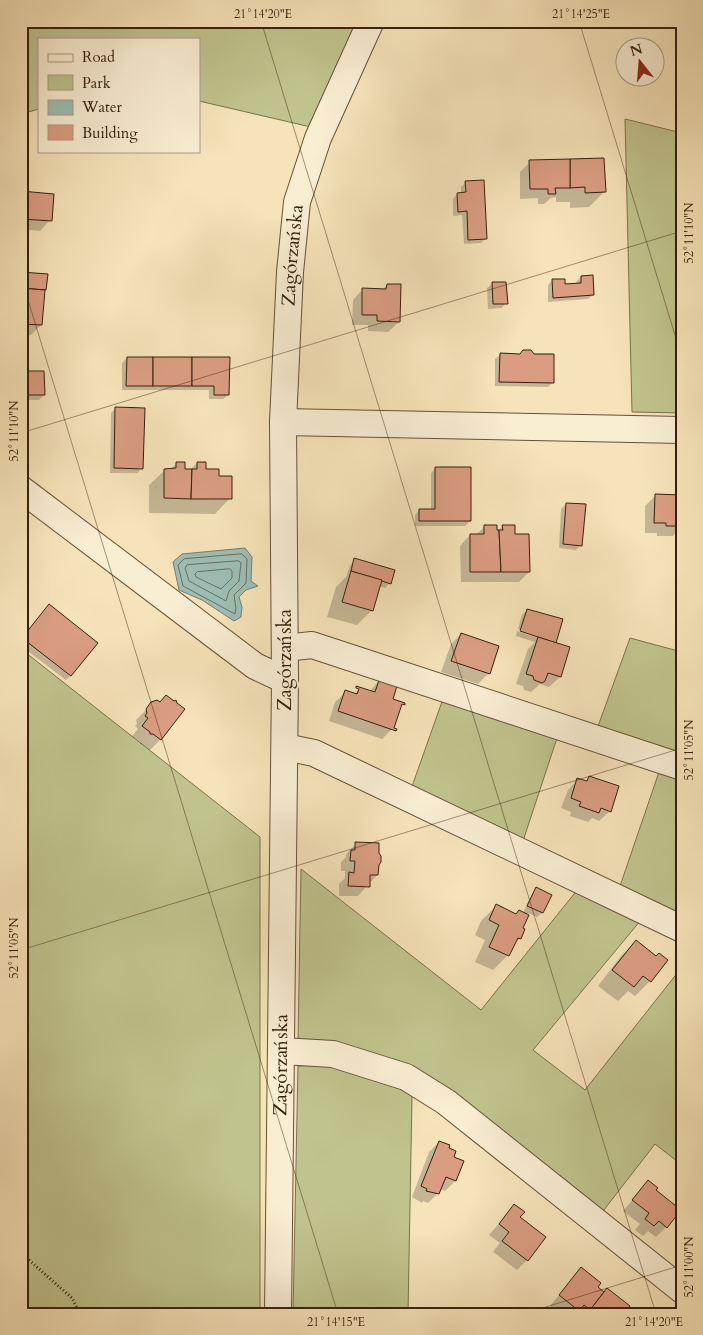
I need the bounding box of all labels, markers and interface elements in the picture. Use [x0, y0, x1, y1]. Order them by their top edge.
text: 21°14'20"E [234, 6, 292, 22]
text: 21°14'25"E [552, 6, 610, 22]
legend [38, 38, 200, 152]
north arrow [616, 38, 666, 88]
text: N [628, 39, 645, 61]
text: Road [82, 47, 115, 67]
text: Park [82, 73, 111, 93]
text: Water [81, 97, 123, 117]
text: Building [82, 123, 138, 143]
text: 52°11'10"N [681, 202, 697, 263]
street label: Zagórzańska [275, 203, 310, 307]
text: 52°11'10"N [6, 400, 22, 461]
street label: Zagórzańska [272, 609, 298, 711]
text: 52°11'05"N [681, 719, 697, 780]
text: 52°11'05"N [6, 917, 22, 978]
street label: Zagórzańska [267, 1014, 294, 1116]
text: 52°11'00"N [681, 1236, 697, 1297]
text: 21°14'15"E [307, 1314, 365, 1330]
text: 21°14'20"E [625, 1314, 683, 1330]

